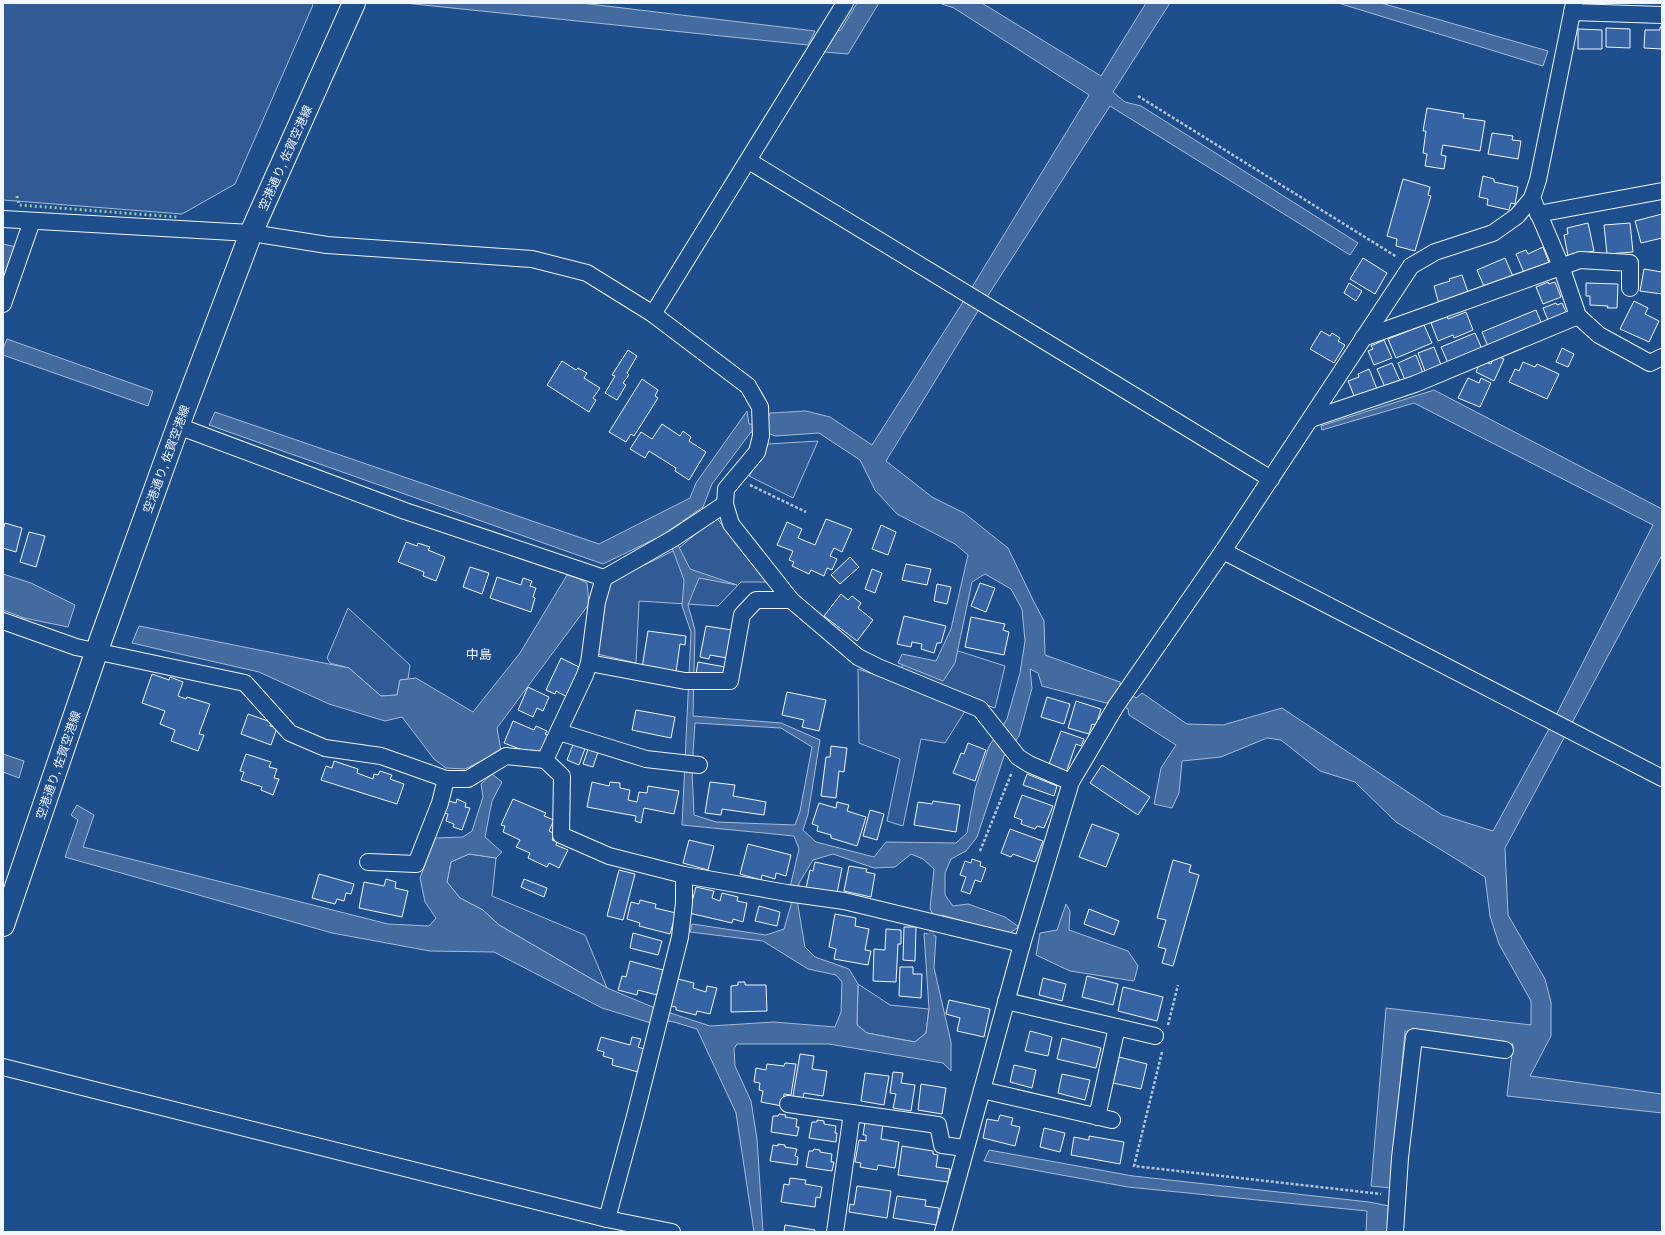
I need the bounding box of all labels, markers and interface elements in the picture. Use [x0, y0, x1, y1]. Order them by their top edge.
street label: 空港通り, 佐賀空港線 [255, 103, 315, 213]
street label: 空港通り, 佐賀空港線 [139, 403, 193, 515]
district label: 中島 [466, 646, 492, 662]
street label: 空港通り, 佐賀空港線 [32, 709, 84, 821]

